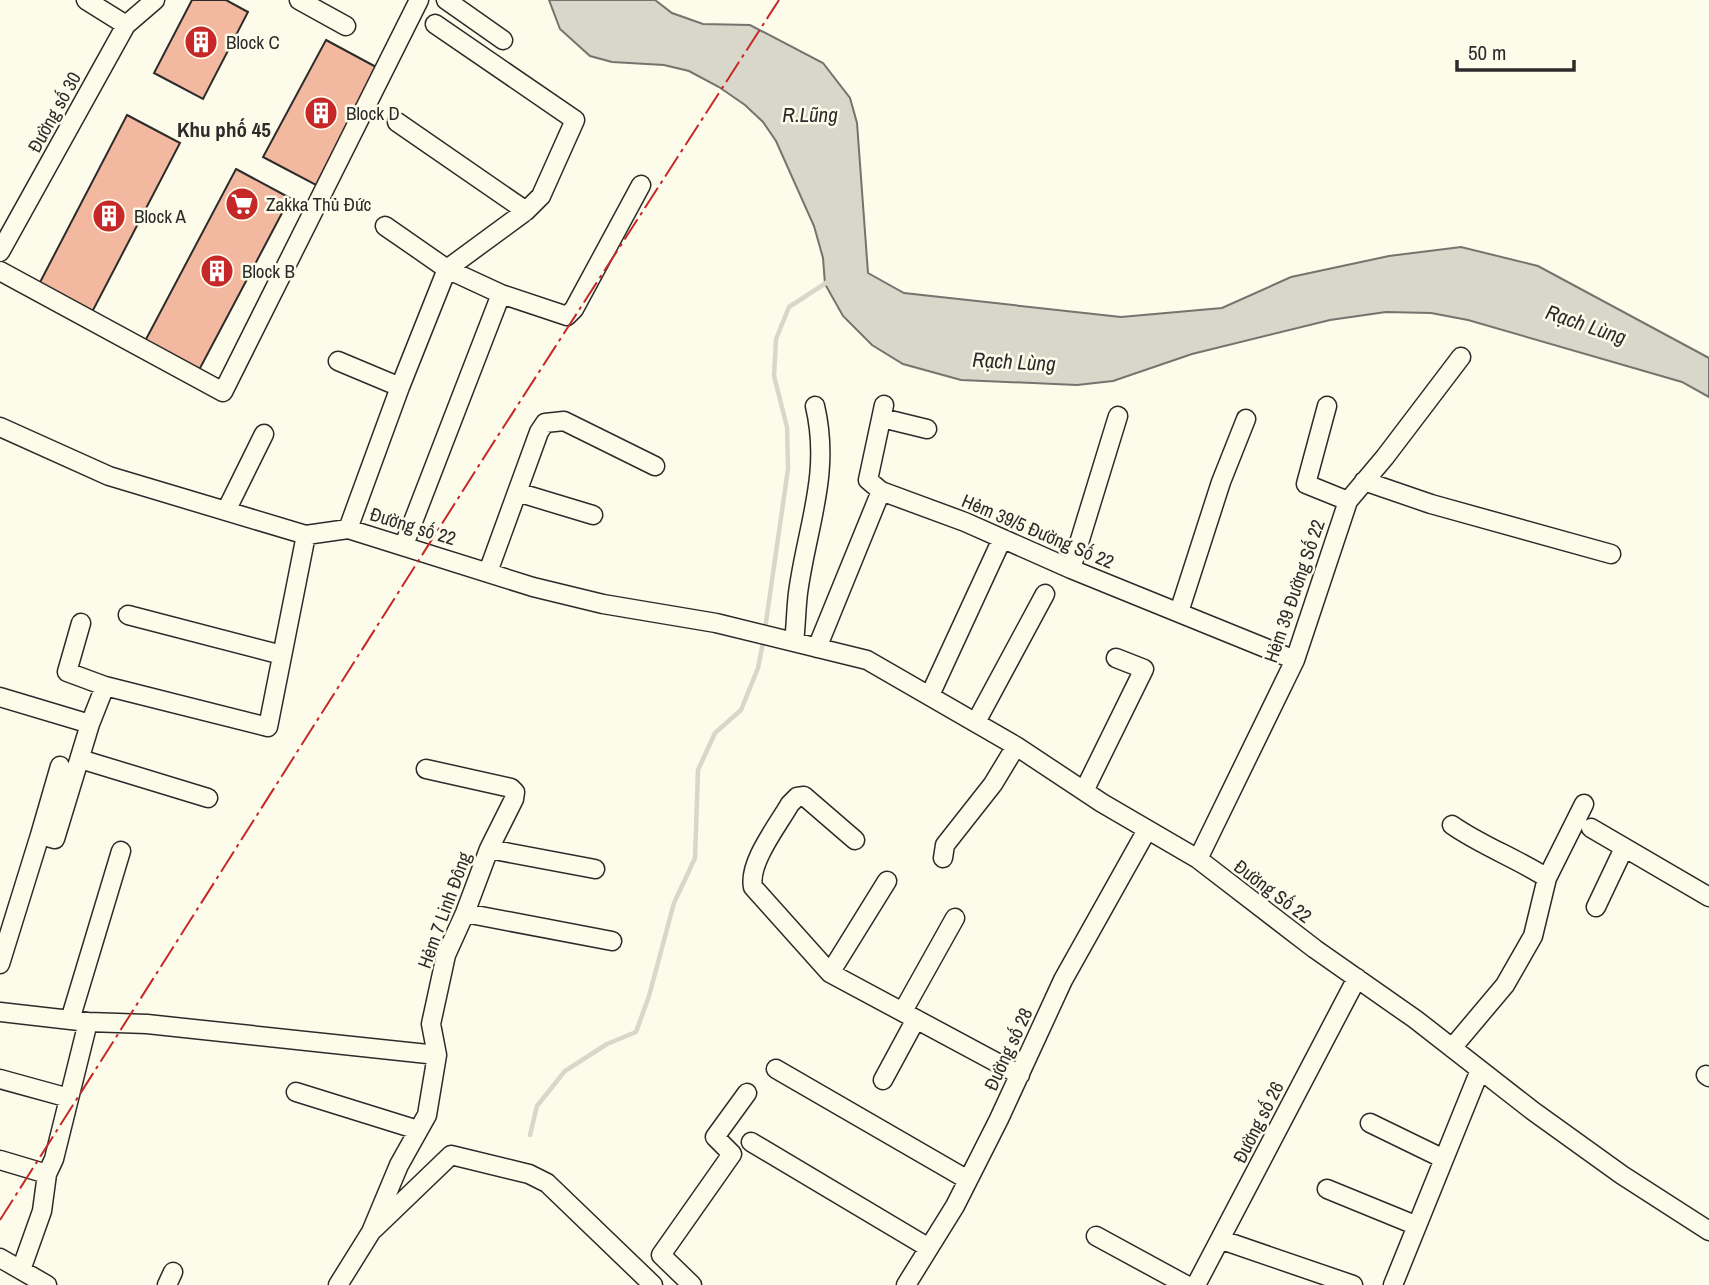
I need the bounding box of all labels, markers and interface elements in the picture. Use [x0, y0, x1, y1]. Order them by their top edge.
building icon: Block C [182, 23, 220, 61]
scale bar [1457, 28, 1574, 72]
place label: Block C [226, 29, 280, 55]
text: 50 m [1468, 38, 1506, 67]
street label: Đường số 30 [21, 67, 87, 157]
building icon: Block D [302, 94, 340, 132]
place label: Block D [346, 100, 400, 126]
water label: R.Lũng [782, 100, 838, 129]
district label: Khu phố 45 [177, 115, 271, 144]
supermarket icon: Zakka Thủ Đức [223, 185, 261, 223]
place label: Zakka Thủ Đức [266, 191, 372, 217]
building icon: Block A [90, 197, 128, 235]
place label: Block A [134, 203, 187, 229]
building icon: Block B [198, 252, 236, 290]
place label: Block B [242, 258, 295, 284]
water label: Rạch Lùng [1542, 297, 1631, 352]
water label: Rạch Lùng [972, 345, 1057, 378]
street label: Hẻm 39/5 Đường Số 22 [958, 487, 1118, 575]
street label: Đường số 22 [367, 501, 459, 551]
street label: Hẻm 39 Đường Số 22 [1257, 516, 1331, 666]
street label: Hẻm 7 Linh Đông [411, 848, 477, 972]
street label: Đường Số 22 [1229, 853, 1317, 929]
street label: Đường số 28 [978, 1003, 1038, 1095]
street label: Đường số 26 [1226, 1077, 1290, 1167]

